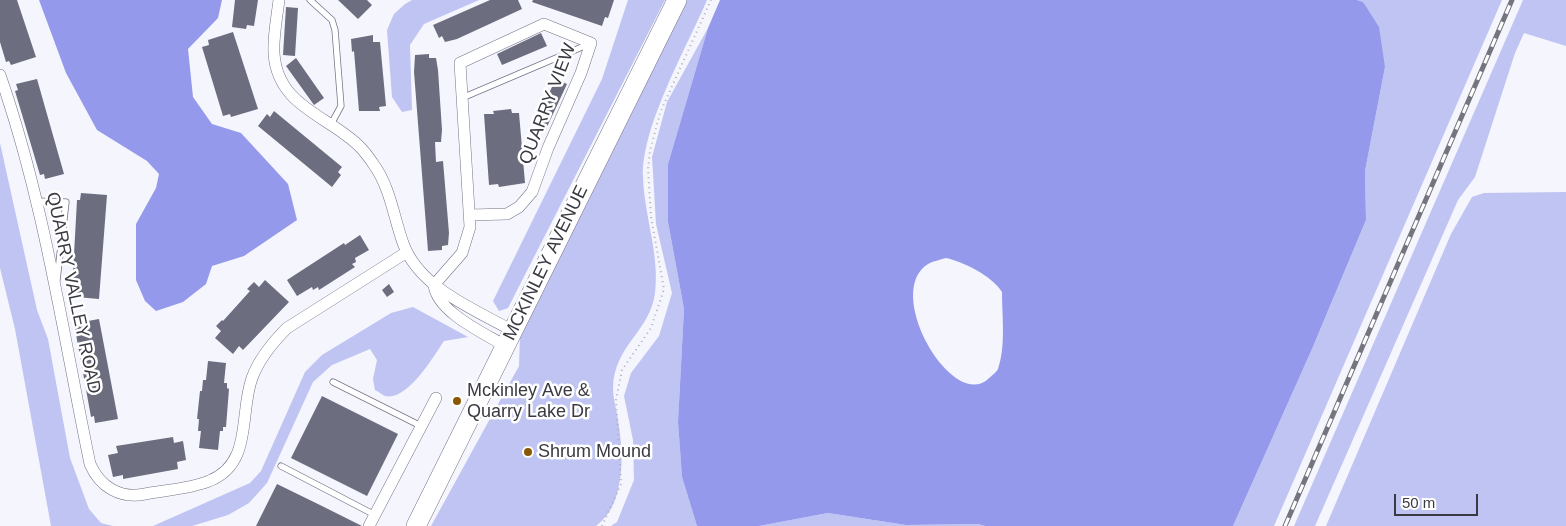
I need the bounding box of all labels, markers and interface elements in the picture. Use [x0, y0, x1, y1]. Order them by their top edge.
street label: QUARRY VIEW [515, 41, 581, 167]
street label: MCKINLEY AVENUE [499, 182, 593, 344]
street label: QUARRY VALLEY ROAD [41, 190, 105, 396]
place label: Mckinley Ave & Quarry Lake Dr [467, 380, 590, 422]
marker: Mckinley Ave & Quarry Lake Dr [451, 395, 463, 407]
place label: Shrum Mound [538, 441, 651, 463]
marker: Shrum Mound [522, 446, 534, 458]
scale bar [1396, 484, 1480, 516]
text: 50 m [1402, 494, 1435, 511]

